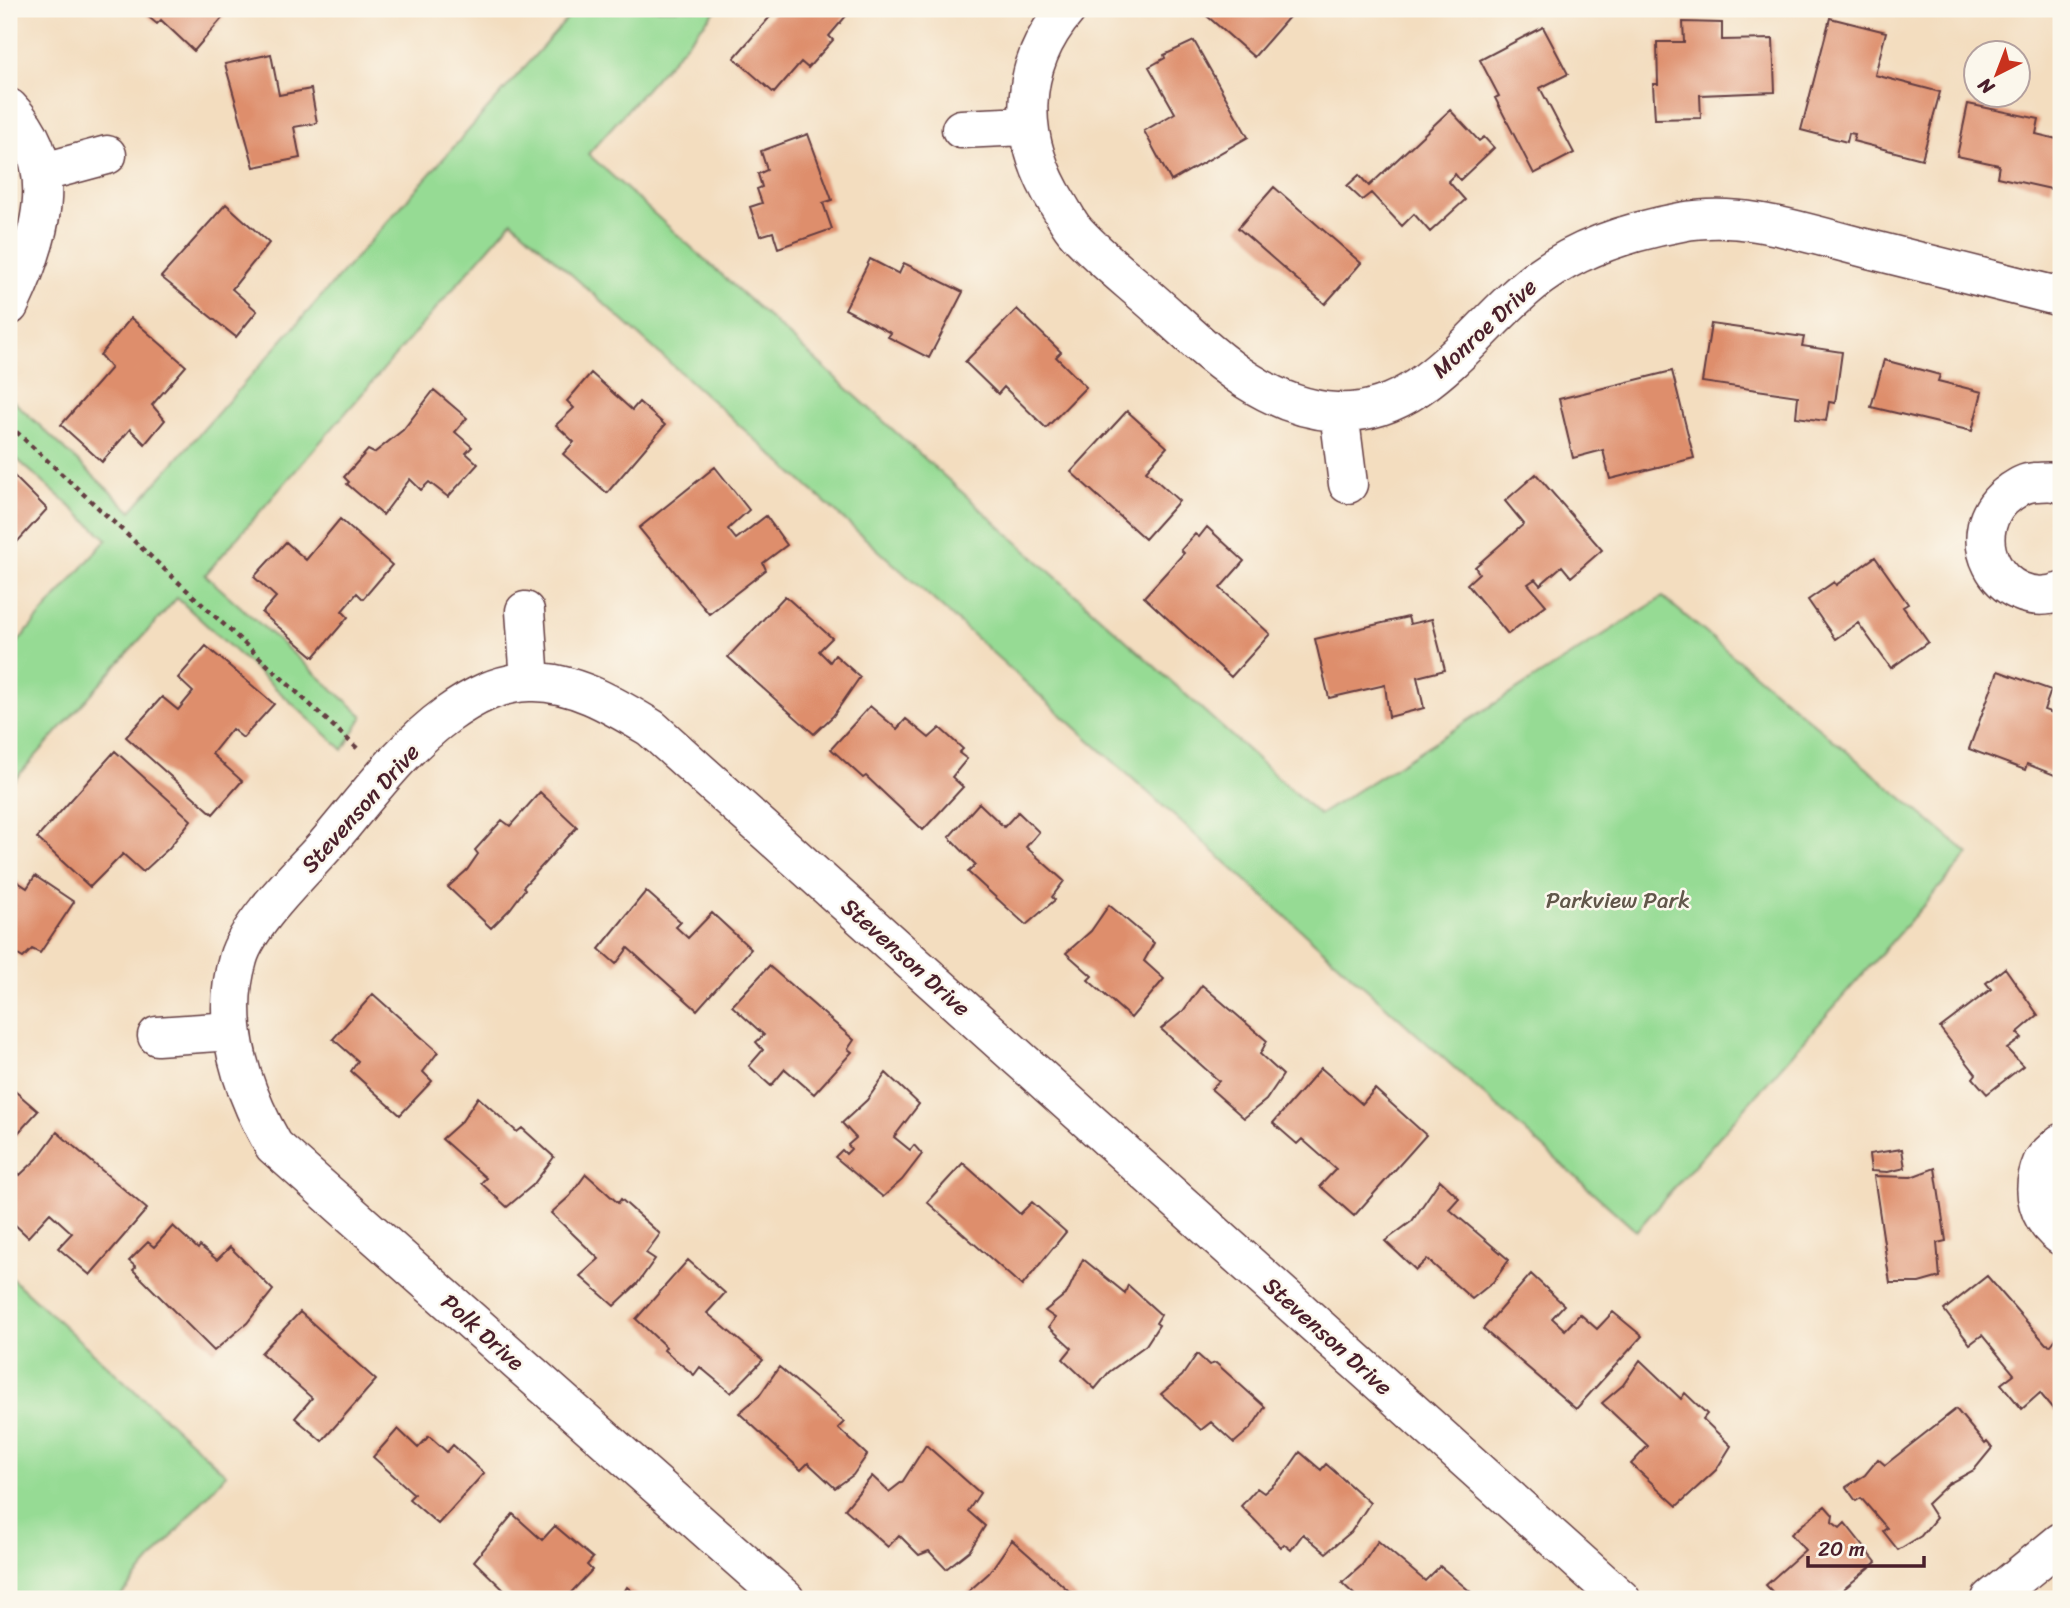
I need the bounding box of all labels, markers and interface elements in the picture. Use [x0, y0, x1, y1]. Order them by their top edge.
north arrow [1962, 38, 2032, 108]
text: N [1969, 69, 2003, 104]
street label: Monroe Drive [1422, 268, 1547, 389]
street label: Stevenson Drive [290, 734, 430, 883]
park label: Parkview Park [1546, 880, 1690, 921]
street label: Stevenson Drive [831, 887, 980, 1027]
street label: Stevenson Drive [1253, 1266, 1402, 1406]
street label: Polk Drive [431, 1283, 534, 1382]
scale bar [1808, 1524, 1923, 1568]
text: 20 m [1818, 1530, 1865, 1568]

